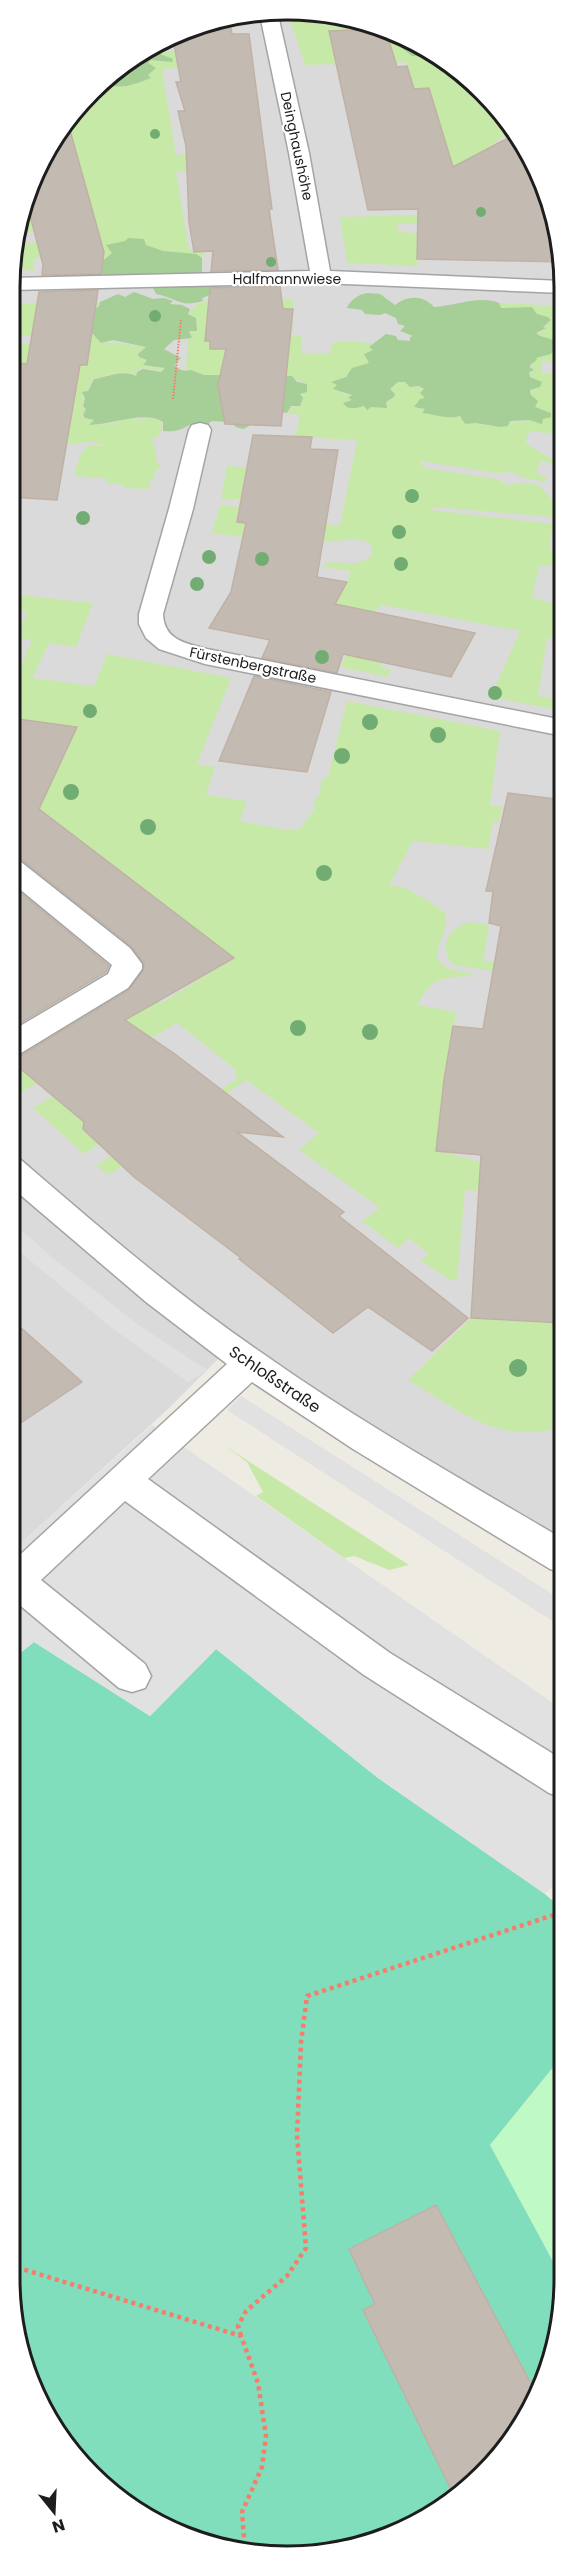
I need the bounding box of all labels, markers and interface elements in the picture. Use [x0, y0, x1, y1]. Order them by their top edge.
street label: Deinghaushöhe [276, 90, 318, 203]
street label: Halfmannwiese [233, 269, 342, 289]
street label: Fürstenbergstraße [188, 642, 319, 688]
street label: Schloßstraße [224, 1340, 325, 1419]
north arrow [24, 2482, 84, 2542]
text: N [49, 2513, 68, 2539]

